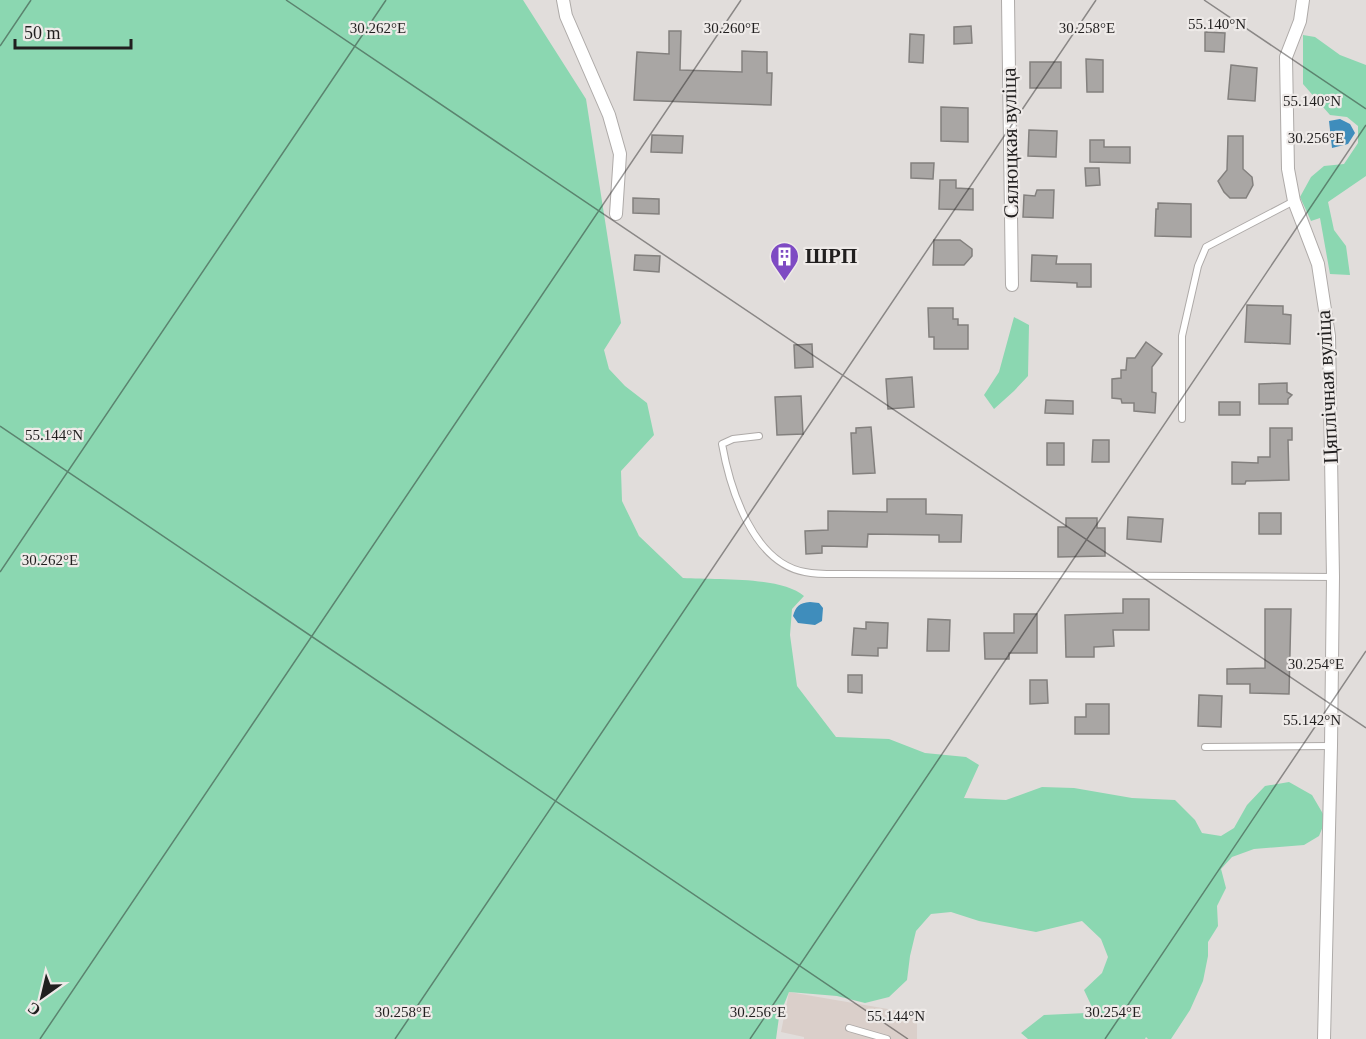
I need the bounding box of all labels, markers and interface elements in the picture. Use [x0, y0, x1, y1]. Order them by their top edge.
scale bar [15, 12, 130, 50]
text: 55.140°N [1188, 16, 1246, 32]
text: 30.262°E [350, 20, 406, 36]
text: 30.260°E [704, 20, 760, 36]
text: 30.258°E [1059, 20, 1115, 36]
text: 50 m [24, 23, 61, 43]
street label: Сялюцкая вуліца [997, 67, 1023, 219]
text: 55.140°N [1283, 93, 1341, 109]
text: 30.256°E [1288, 130, 1344, 146]
building icon: ШРП [768, 240, 800, 282]
place label: ШРП [805, 244, 857, 268]
street label: Цяплічная вуліца [1311, 309, 1343, 465]
text: 55.144°N [25, 427, 83, 443]
text: 30.262°E [22, 552, 78, 568]
text: 30.254°E [1288, 656, 1344, 672]
text: 55.142°N [1283, 712, 1341, 728]
north arrow [12, 967, 72, 1027]
text: С [24, 999, 43, 1019]
text: 30.258°E [375, 1004, 431, 1020]
text: 30.256°E [730, 1004, 786, 1020]
text: 30.254°E [1085, 1004, 1141, 1020]
text: 55.144°N [867, 1008, 925, 1024]

